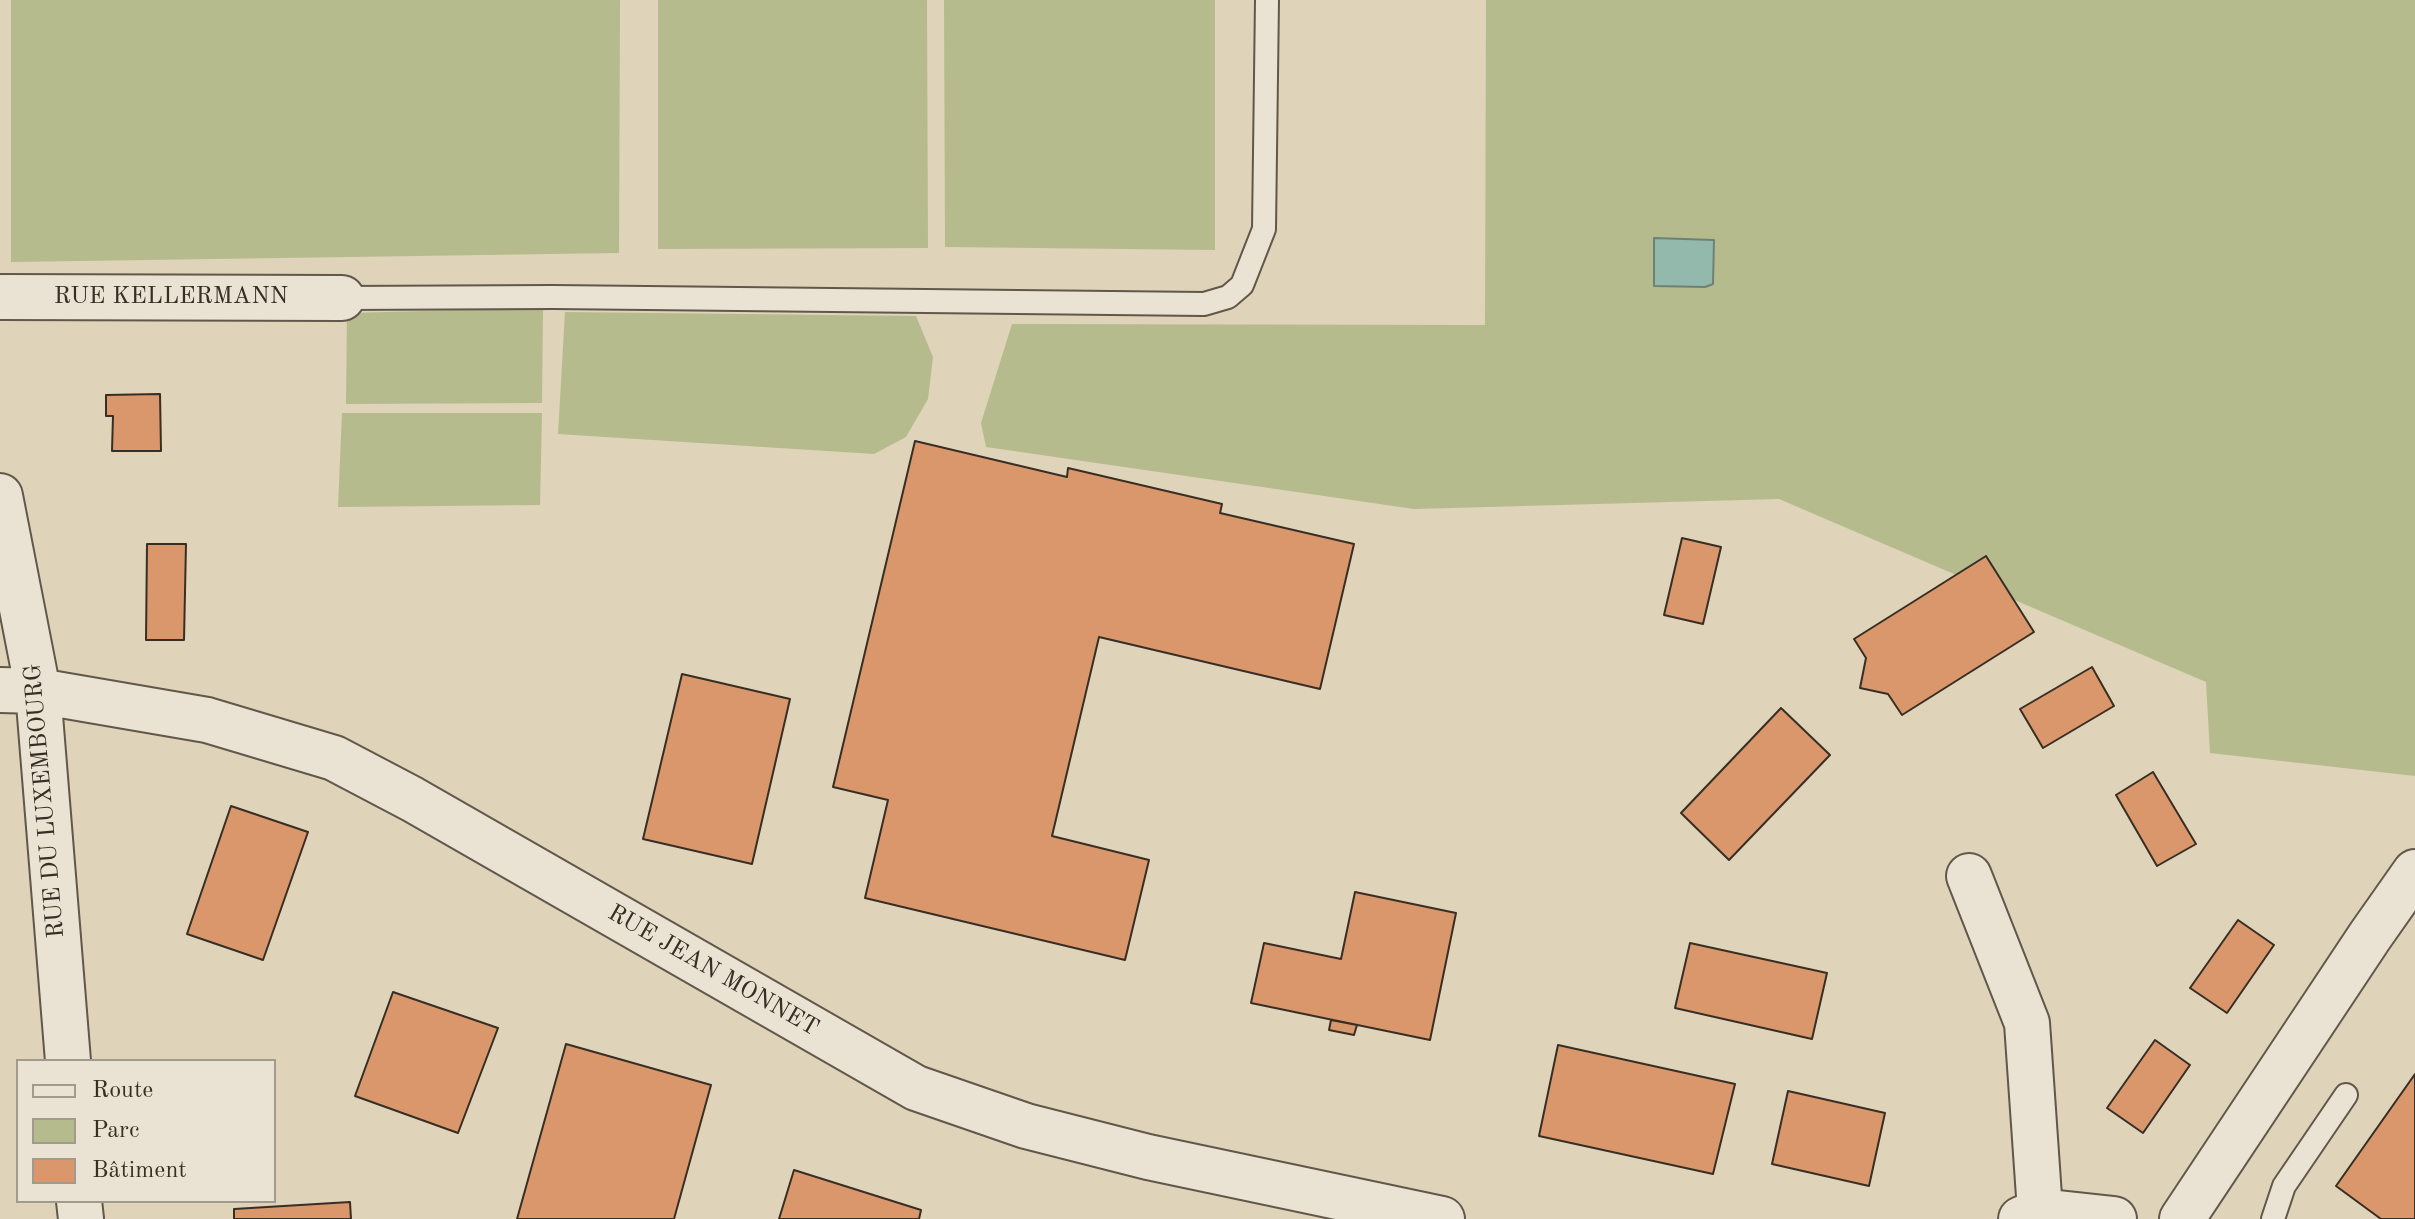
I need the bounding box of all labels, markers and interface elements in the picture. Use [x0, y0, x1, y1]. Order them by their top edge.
street label: RUE KELLERMANN [54, 283, 288, 311]
street label: RUE DU LUXEMBOURG [19, 663, 71, 939]
street label: RUE JEAN MONNET [602, 899, 824, 1043]
legend [16, 1059, 276, 1203]
text: Route [92, 1079, 153, 1103]
text: Parc [92, 1119, 139, 1143]
text: Bâtiment [92, 1159, 187, 1183]

